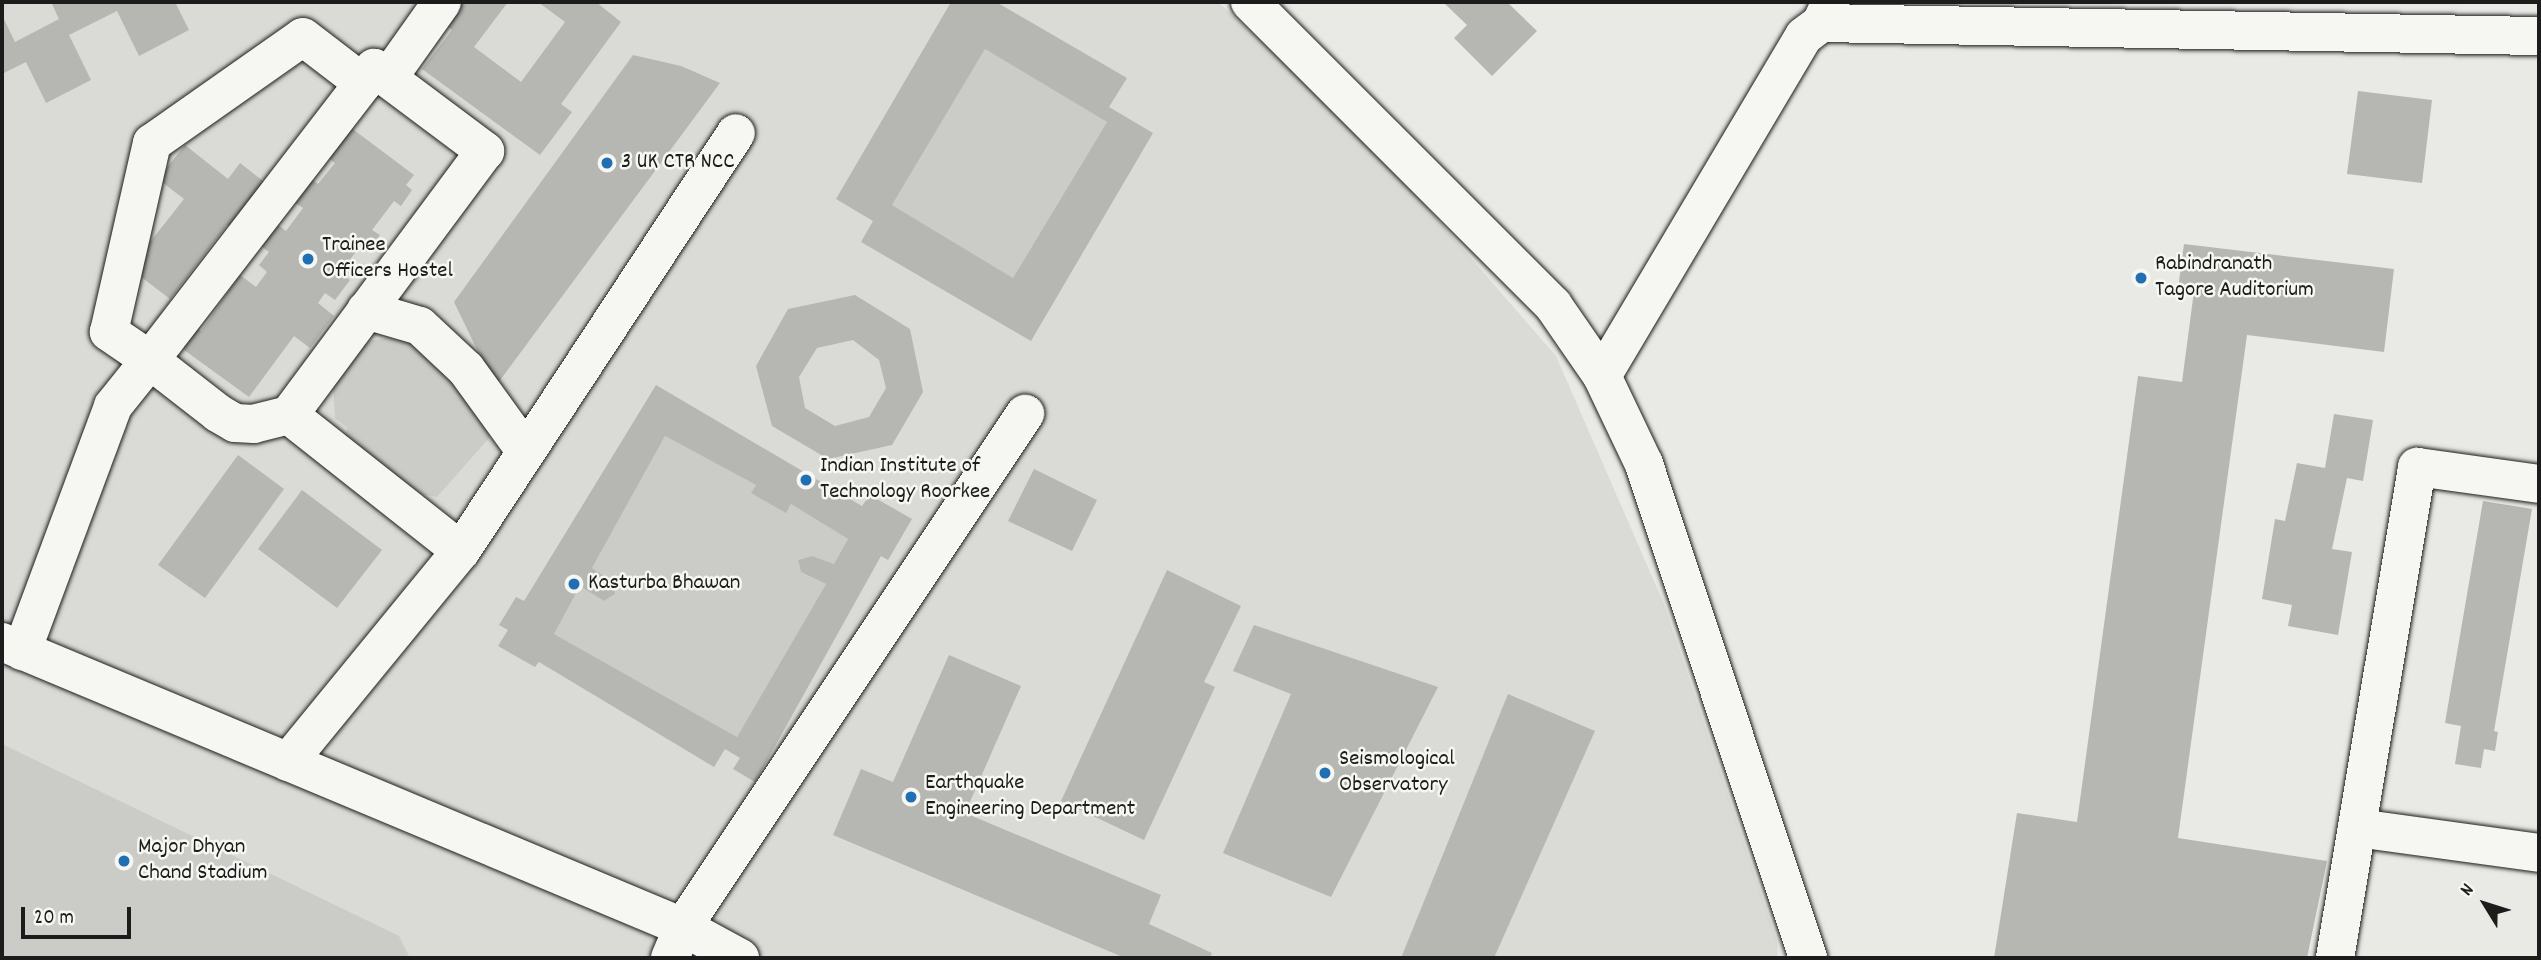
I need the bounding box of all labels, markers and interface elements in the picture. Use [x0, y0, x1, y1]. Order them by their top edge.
place label: 3 UK CTR NCC [621, 149, 735, 177]
marker: 3 UK CTR NCC [599, 155, 615, 171]
place label: Trainee Officers Hostel [322, 232, 453, 286]
marker: Trainee Officers Hostel [300, 251, 316, 267]
place label: Rabindranath Tagore Auditorium [2155, 251, 2314, 305]
marker: Rabindranath Tagore Auditorium [2133, 270, 2149, 286]
place label: Indian Institute of Technology Roorkee [820, 453, 990, 507]
marker: Indian Institute of Technology Roorkee [798, 472, 814, 488]
place label: Kasturba Bhawan [588, 570, 740, 598]
marker: Kasturba Bhawan [566, 576, 582, 592]
place label: Seismological Observatory [1339, 746, 1455, 800]
marker: Seismological Observatory [1317, 765, 1333, 781]
place label: Earthquake Engineering Department [925, 770, 1135, 824]
marker: Earthquake Engineering Department [903, 789, 919, 805]
place label: Major Dhyan Chand Stadium [138, 834, 267, 888]
marker: Major Dhyan Chand Stadium [116, 853, 132, 869]
north arrow [2450, 869, 2520, 939]
text: N [2455, 879, 2482, 903]
scale bar [24, 894, 135, 938]
text: 20 m [34, 904, 74, 934]

